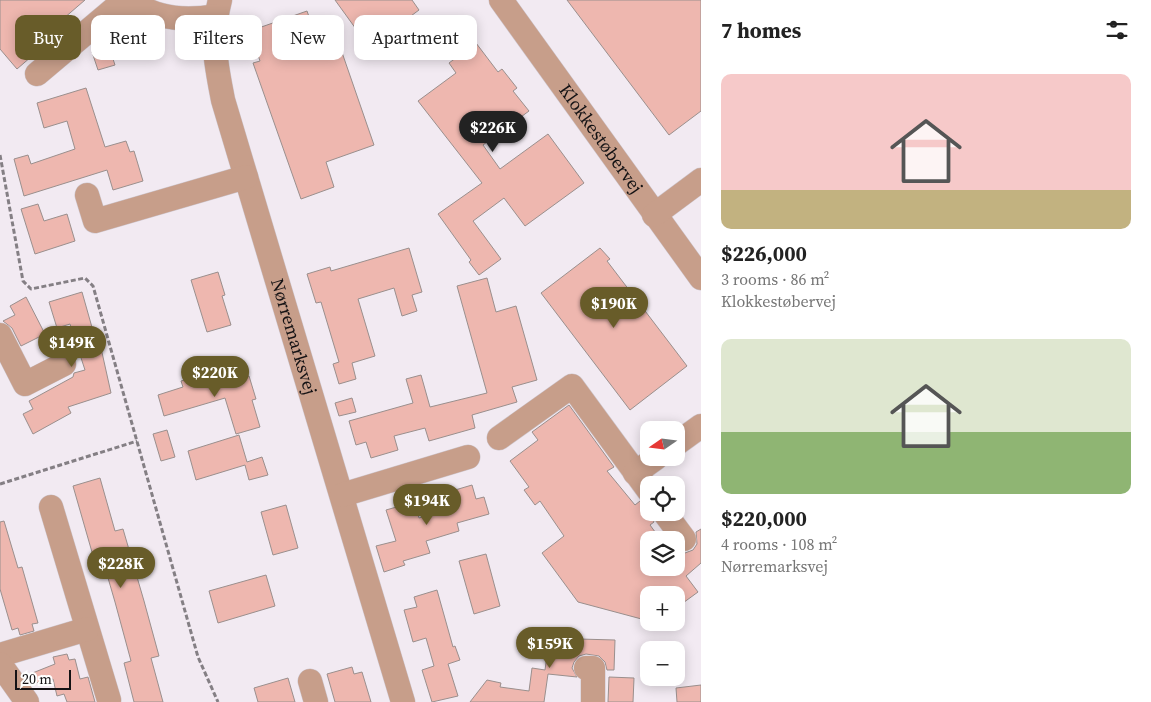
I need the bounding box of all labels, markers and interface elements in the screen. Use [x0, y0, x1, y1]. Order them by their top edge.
chip: Buy [15, 15, 81, 60]
chip: Rent [91, 15, 165, 60]
chip: Filters [175, 15, 262, 60]
chip: New [272, 15, 344, 60]
chip: Apartment [354, 15, 477, 60]
text: 7 homes [721, 16, 801, 45]
icon: filters [1103, 16, 1131, 44]
street label: Klokkestøbervej [553, 79, 649, 198]
icon: home [881, 106, 971, 196]
pin: $226K [458, 110, 528, 153]
text: $226K [470, 116, 516, 138]
text: $226,000 [721, 239, 807, 268]
text: 3 rooms · 86 m² [721, 268, 829, 290]
street label: Nørremarksvej [265, 275, 323, 398]
pin: $190K [579, 286, 649, 329]
text: Klokkestøbervej [721, 290, 836, 312]
text: $190K [591, 292, 637, 314]
pin: $149K [37, 326, 107, 368]
text: $149K [49, 331, 95, 353]
pin: $220K [180, 356, 250, 398]
text: $220K [192, 361, 238, 383]
icon: home [881, 371, 971, 461]
north arrow [640, 421, 685, 466]
map controls [640, 421, 685, 686]
button: locate [640, 476, 685, 521]
pin: $194K [392, 484, 462, 526]
text: $194K [404, 489, 450, 511]
text: $220,000 [721, 504, 807, 533]
button: layers [640, 531, 685, 576]
text: 4 rooms · 108 m² [721, 533, 837, 555]
pin: $228K [86, 546, 156, 589]
text: $228K [98, 552, 144, 574]
text: Nørremarksvej [721, 555, 828, 577]
button: + [640, 586, 685, 631]
pin: $159K [515, 626, 585, 669]
text: $159K [527, 632, 573, 654]
button: − [640, 641, 685, 686]
scale bar [15, 667, 71, 690]
text: 20 m [22, 669, 52, 689]

